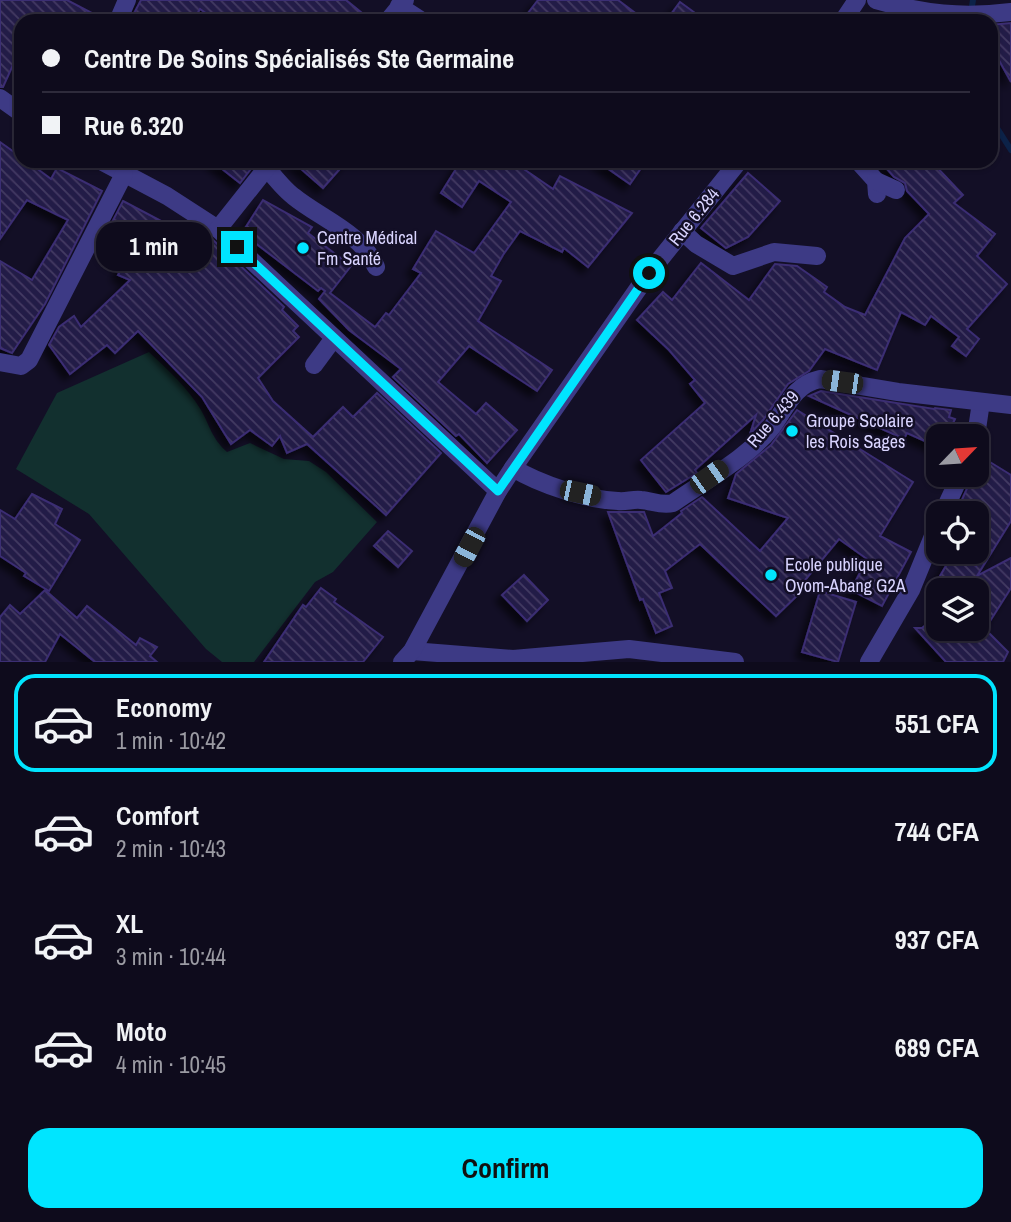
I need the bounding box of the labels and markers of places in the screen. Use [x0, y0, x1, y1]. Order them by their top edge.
place label: Centre Médical Fm Santé [317, 225, 417, 271]
marker: Centre Médical Fm Santé [295, 240, 311, 256]
place label: Groupe Scolaire les Rois Sages [806, 408, 913, 454]
marker: Groupe Scolaire les Rois Sages [784, 423, 800, 439]
place label: Ecole publique Oyom-Abang G2A [785, 552, 906, 598]
marker: Ecole publique Oyom-Abang G2A [763, 567, 779, 583]

